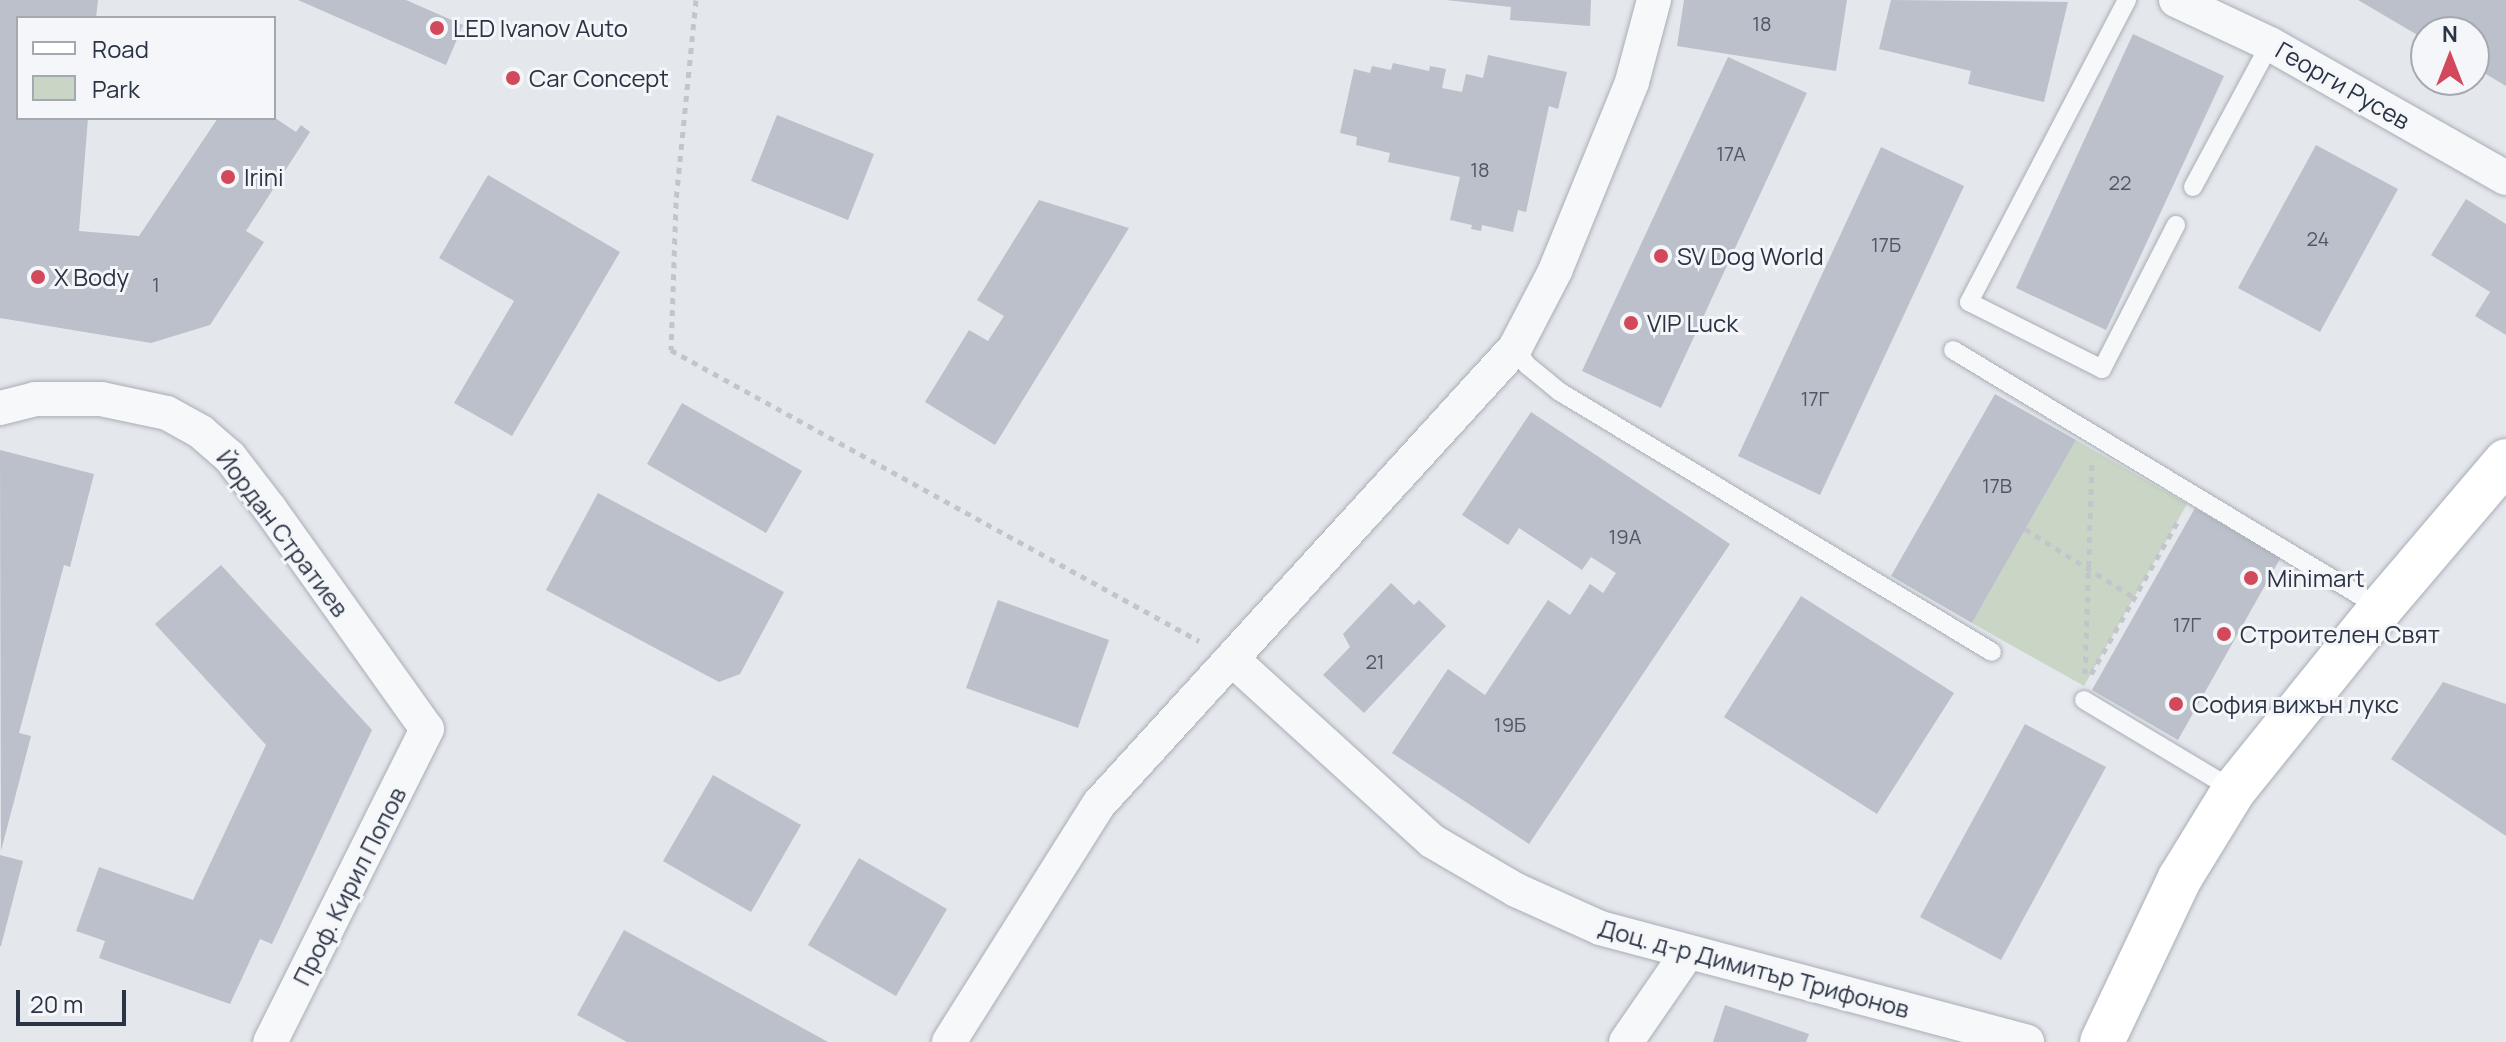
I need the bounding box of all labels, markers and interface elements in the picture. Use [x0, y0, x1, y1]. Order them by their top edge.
house number: 18 [1752, 11, 1772, 35]
place label: LED Ivanov Auto [453, 14, 628, 42]
legend [16, 16, 276, 120]
north arrow [2410, 16, 2490, 96]
marker: LED Ivanov Auto [428, 19, 446, 37]
text: N [2442, 19, 2458, 49]
text: Road [92, 32, 149, 65]
street label: Георги Русев [2271, 35, 2415, 135]
place label: Car Concept [529, 64, 669, 92]
marker: Car Concept [504, 69, 522, 87]
text: Park [92, 72, 140, 105]
house number: 17А [1716, 141, 1746, 165]
house number: 18 [1470, 157, 1490, 181]
place label: Irini [244, 163, 284, 191]
marker: Irini [219, 168, 237, 186]
house number: 22 [2109, 170, 2131, 194]
house number: 24 [2307, 226, 2329, 250]
house number: 17Б [1871, 232, 1901, 256]
place label: SV Dog World [1677, 242, 1824, 270]
marker: SV Dog World [1652, 247, 1670, 265]
place label: X Body [54, 263, 129, 291]
marker: X Body [29, 268, 47, 286]
house number: 1 [152, 272, 160, 296]
place label: VIP Luck [1647, 309, 1738, 337]
marker: VIP Luck [1622, 314, 1640, 332]
house number: 17Г [1801, 386, 1829, 410]
street label: Йордан Стратиев [211, 444, 355, 622]
house number: 17В [1982, 473, 2012, 497]
house number: 19А [1609, 524, 1641, 548]
place label: Minimart [2267, 564, 2365, 592]
marker: Minimart [2242, 569, 2260, 587]
house number: 17Г [2173, 612, 2201, 636]
place label: Строителен Свят [2240, 620, 2440, 648]
marker: Строителен Свят [2215, 625, 2233, 643]
house number: 21 [1365, 649, 1385, 673]
place label: София вижън лукс [2192, 690, 2399, 718]
marker: София вижън лукс [2167, 695, 2185, 713]
house number: 19Б [1494, 712, 1526, 736]
street label: Проф. Кирил Попов [287, 782, 411, 990]
street label: Доц. д-р Димитър Трифонов [1595, 913, 1913, 1023]
scale bar [20, 974, 130, 1024]
text: 20 m [30, 987, 83, 1020]

